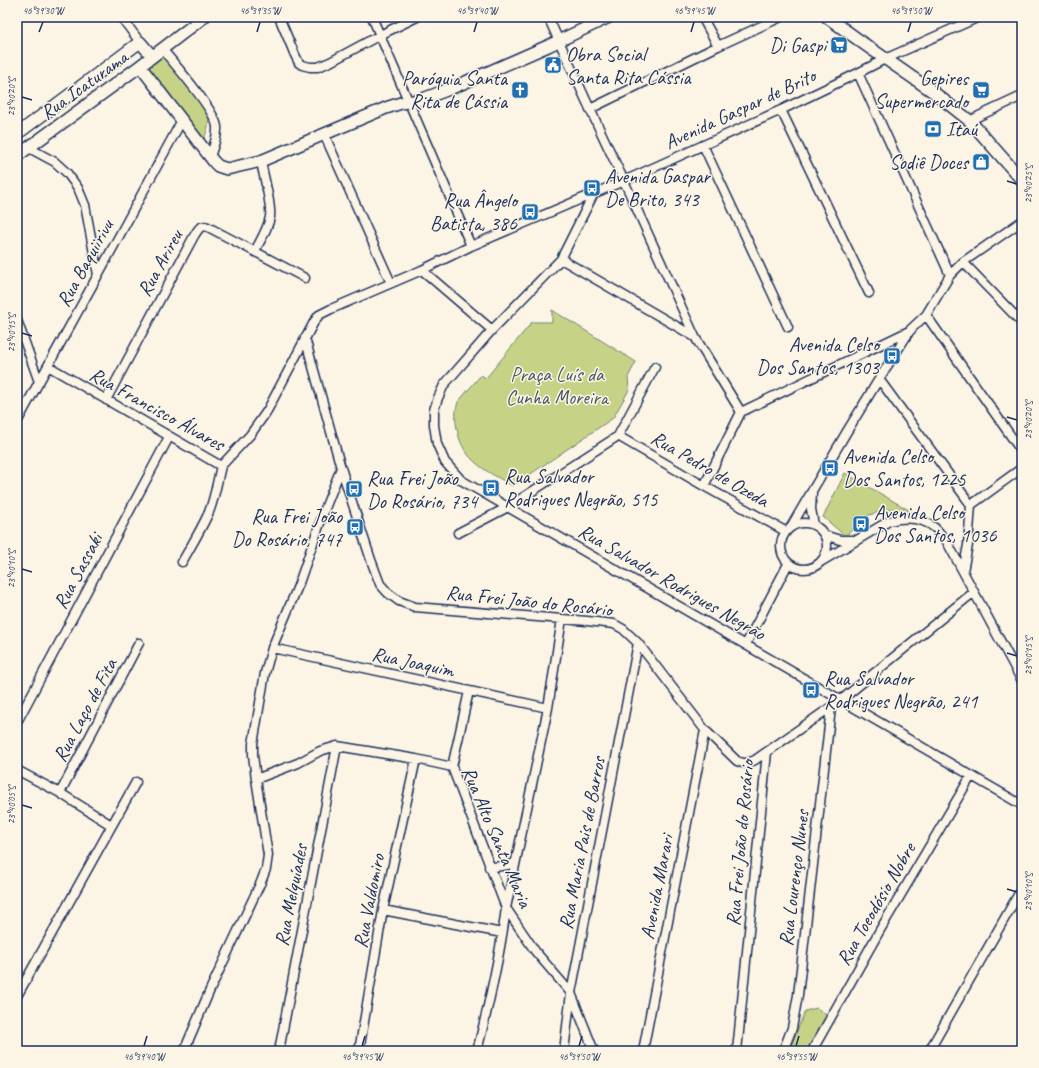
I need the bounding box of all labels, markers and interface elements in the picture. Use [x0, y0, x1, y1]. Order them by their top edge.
text: 46°39'30"W [23, 4, 65, 17]
text: 46°39'35"W [240, 4, 282, 17]
text: 46°39'40"W [457, 4, 499, 17]
text: 46°39'45"W [674, 4, 716, 17]
text: 46°39'50"W [891, 4, 933, 17]
place label: Di Gaspi [769, 33, 828, 58]
supermarket icon: Di Gaspi [829, 35, 849, 55]
place label: Obra Social Santa Rita Cássia [566, 42, 692, 90]
street label: Rua Icaturama [35, 44, 134, 125]
public building icon: Obra Social Santa Rita Cássia [543, 55, 563, 75]
street label: Avenida Gaspar de Brito [660, 62, 821, 155]
place label: Paróquia Santa Rita de Cássia [402, 66, 509, 114]
place label: Gepires Supermercado [874, 66, 970, 114]
text: 23°40'20"S [5, 76, 18, 116]
church icon: Paróquia Santa Rita de Cássia [510, 80, 530, 100]
supermarket icon: Gepires Supermercado [971, 80, 991, 100]
place label: Itaú [946, 117, 979, 142]
bank icon: Itaú [923, 119, 943, 139]
place label: Sodiê Doces [889, 150, 970, 175]
shop icon: Sodiê Doces [971, 152, 991, 172]
text: 23°40'25"S [1022, 163, 1035, 203]
place label: Avenida Gaspar De Brito, 343 [605, 164, 712, 212]
bus stop icon: Avenida Gaspar De Brito, 343 [582, 178, 602, 198]
place label: Rua Ângelo Batista, 386 [430, 188, 519, 236]
bus stop icon: Rua Ângelo Batista, 386 [520, 202, 540, 222]
street label: Rua Baquiirivu [51, 214, 120, 311]
street label: Rua Arireu [132, 224, 189, 301]
text: 23°40'15"S [5, 312, 18, 352]
place label: Avenida Celso Dos Santos, 1303 [756, 332, 881, 380]
bus stop icon: Avenida Celso Dos Santos, 1303 [882, 346, 902, 366]
street label: Rua Francisco Álvares [85, 362, 231, 457]
park label: Praça Luís da Cunha Moreira [506, 362, 610, 410]
text: 23°40'20"S [1022, 399, 1035, 439]
street label: Rua Pedro de Ozeda [647, 425, 775, 513]
place label: Avenida Celso Dos Santos, 1225 [843, 444, 967, 492]
bus stop icon: Avenida Celso Dos Santos, 1225 [820, 458, 840, 478]
place label: Rua Salvador Rodrigues Negrão, 515 [504, 464, 658, 512]
place label: Rua Frei João Do Rosário, 734 [367, 466, 479, 514]
bus stop icon: Rua Salvador Rodrigues Negrão, 515 [481, 478, 501, 498]
bus stop icon: Rua Frei João Do Rosário, 734 [344, 479, 364, 499]
place label: Avenida Celso Dos Santos, 1036 [874, 500, 998, 548]
place label: Rua Frei João Do Rosário, 747 [232, 504, 343, 552]
bus stop icon: Avenida Celso Dos Santos, 1036 [851, 514, 871, 534]
bus stop icon: Rua Frei João Do Rosário, 747 [345, 517, 365, 537]
street label: Rua Salvador Rodrigues Negrão [574, 518, 771, 646]
street label: Rua Sassaki [48, 527, 109, 613]
text: 23°40'10"S [5, 548, 18, 588]
street label: Rua Frei João do Rosário [445, 580, 615, 622]
text: 23°40'15"S [1022, 635, 1035, 675]
street label: Rua Joaquim [370, 641, 458, 683]
street label: Rua Laço de Fita [47, 653, 123, 766]
place label: Rua Salvador Rodrigues Negrão, 241 [824, 666, 978, 714]
bus stop icon: Rua Salvador Rodrigues Negrão, 241 [801, 680, 821, 700]
street label: Rua Maria Pais de Barros [553, 752, 611, 931]
street label: Rua Frei João do Rosário [720, 757, 760, 927]
street label: Rua Alto Santa Maria [456, 763, 539, 913]
text: 23°40'05"S [5, 784, 18, 824]
street label: Rua Lourenço Nunes [773, 806, 815, 947]
street label: Avenida Marari [635, 830, 680, 941]
street label: Rua Toeodósio Nobre [831, 837, 922, 970]
street label: Rua Melquíades [269, 840, 314, 948]
street label: Rua Valdomiro [348, 851, 391, 950]
text: 23°40'10"S [1022, 871, 1035, 911]
text: 46°39'40"W [124, 1050, 166, 1063]
text: 46°39'45"W [342, 1050, 384, 1063]
text: 46°39'50"W [559, 1050, 601, 1063]
text: 46°39'55"W [776, 1050, 818, 1063]

